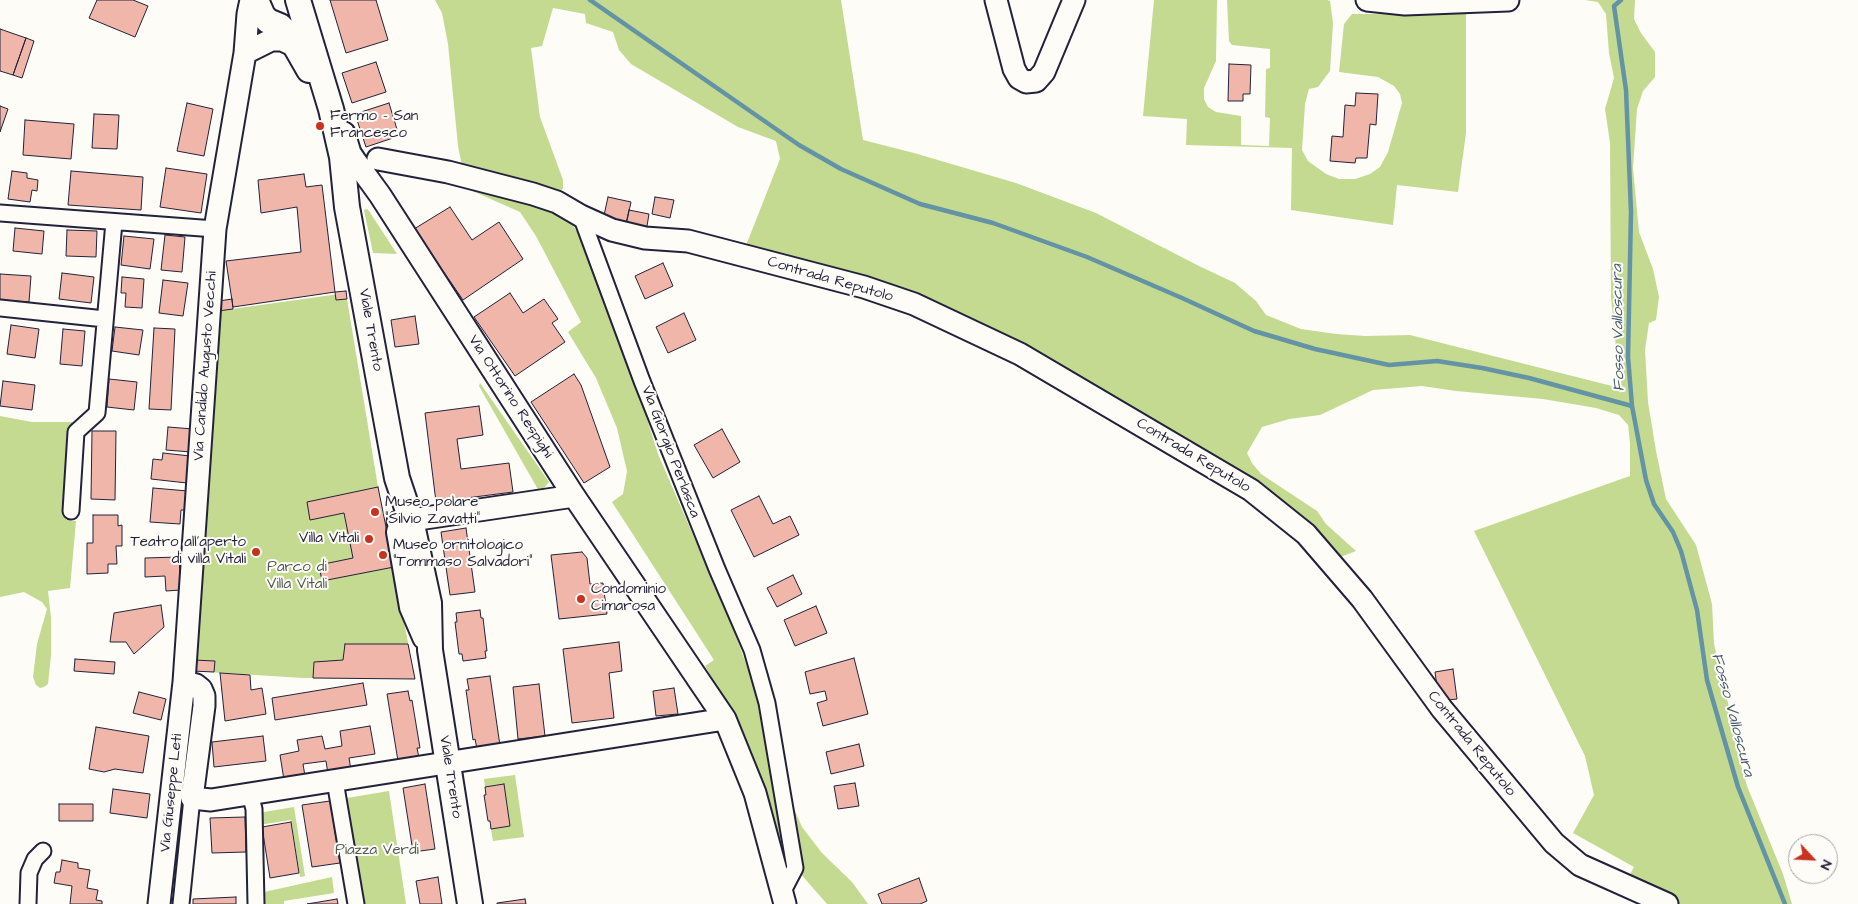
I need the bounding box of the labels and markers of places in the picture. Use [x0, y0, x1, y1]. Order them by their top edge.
place label: Fermo - San Francesco [330, 108, 418, 143]
marker: Fermo - San Francesco [314, 120, 326, 132]
place label: Museo polare "Silvio Zavatti" [385, 494, 480, 529]
marker: Museo polare "Silvio Zavatti" [369, 506, 381, 518]
place label: Villa Vitali [299, 530, 359, 548]
marker: Villa Vitali [363, 533, 375, 545]
place label: Teatro all'aperto di villa Vitali [130, 534, 246, 569]
place label: Museo ornitologico "Tommaso Salvadori" [393, 537, 533, 572]
marker: Teatro all'aperto di villa Vitali [250, 546, 262, 558]
marker: Museo ornitologico "Tommaso Salvadori" [377, 549, 389, 561]
place label: Condominio Cimarosa [591, 581, 666, 616]
marker: Condominio Cimarosa [575, 593, 587, 605]

